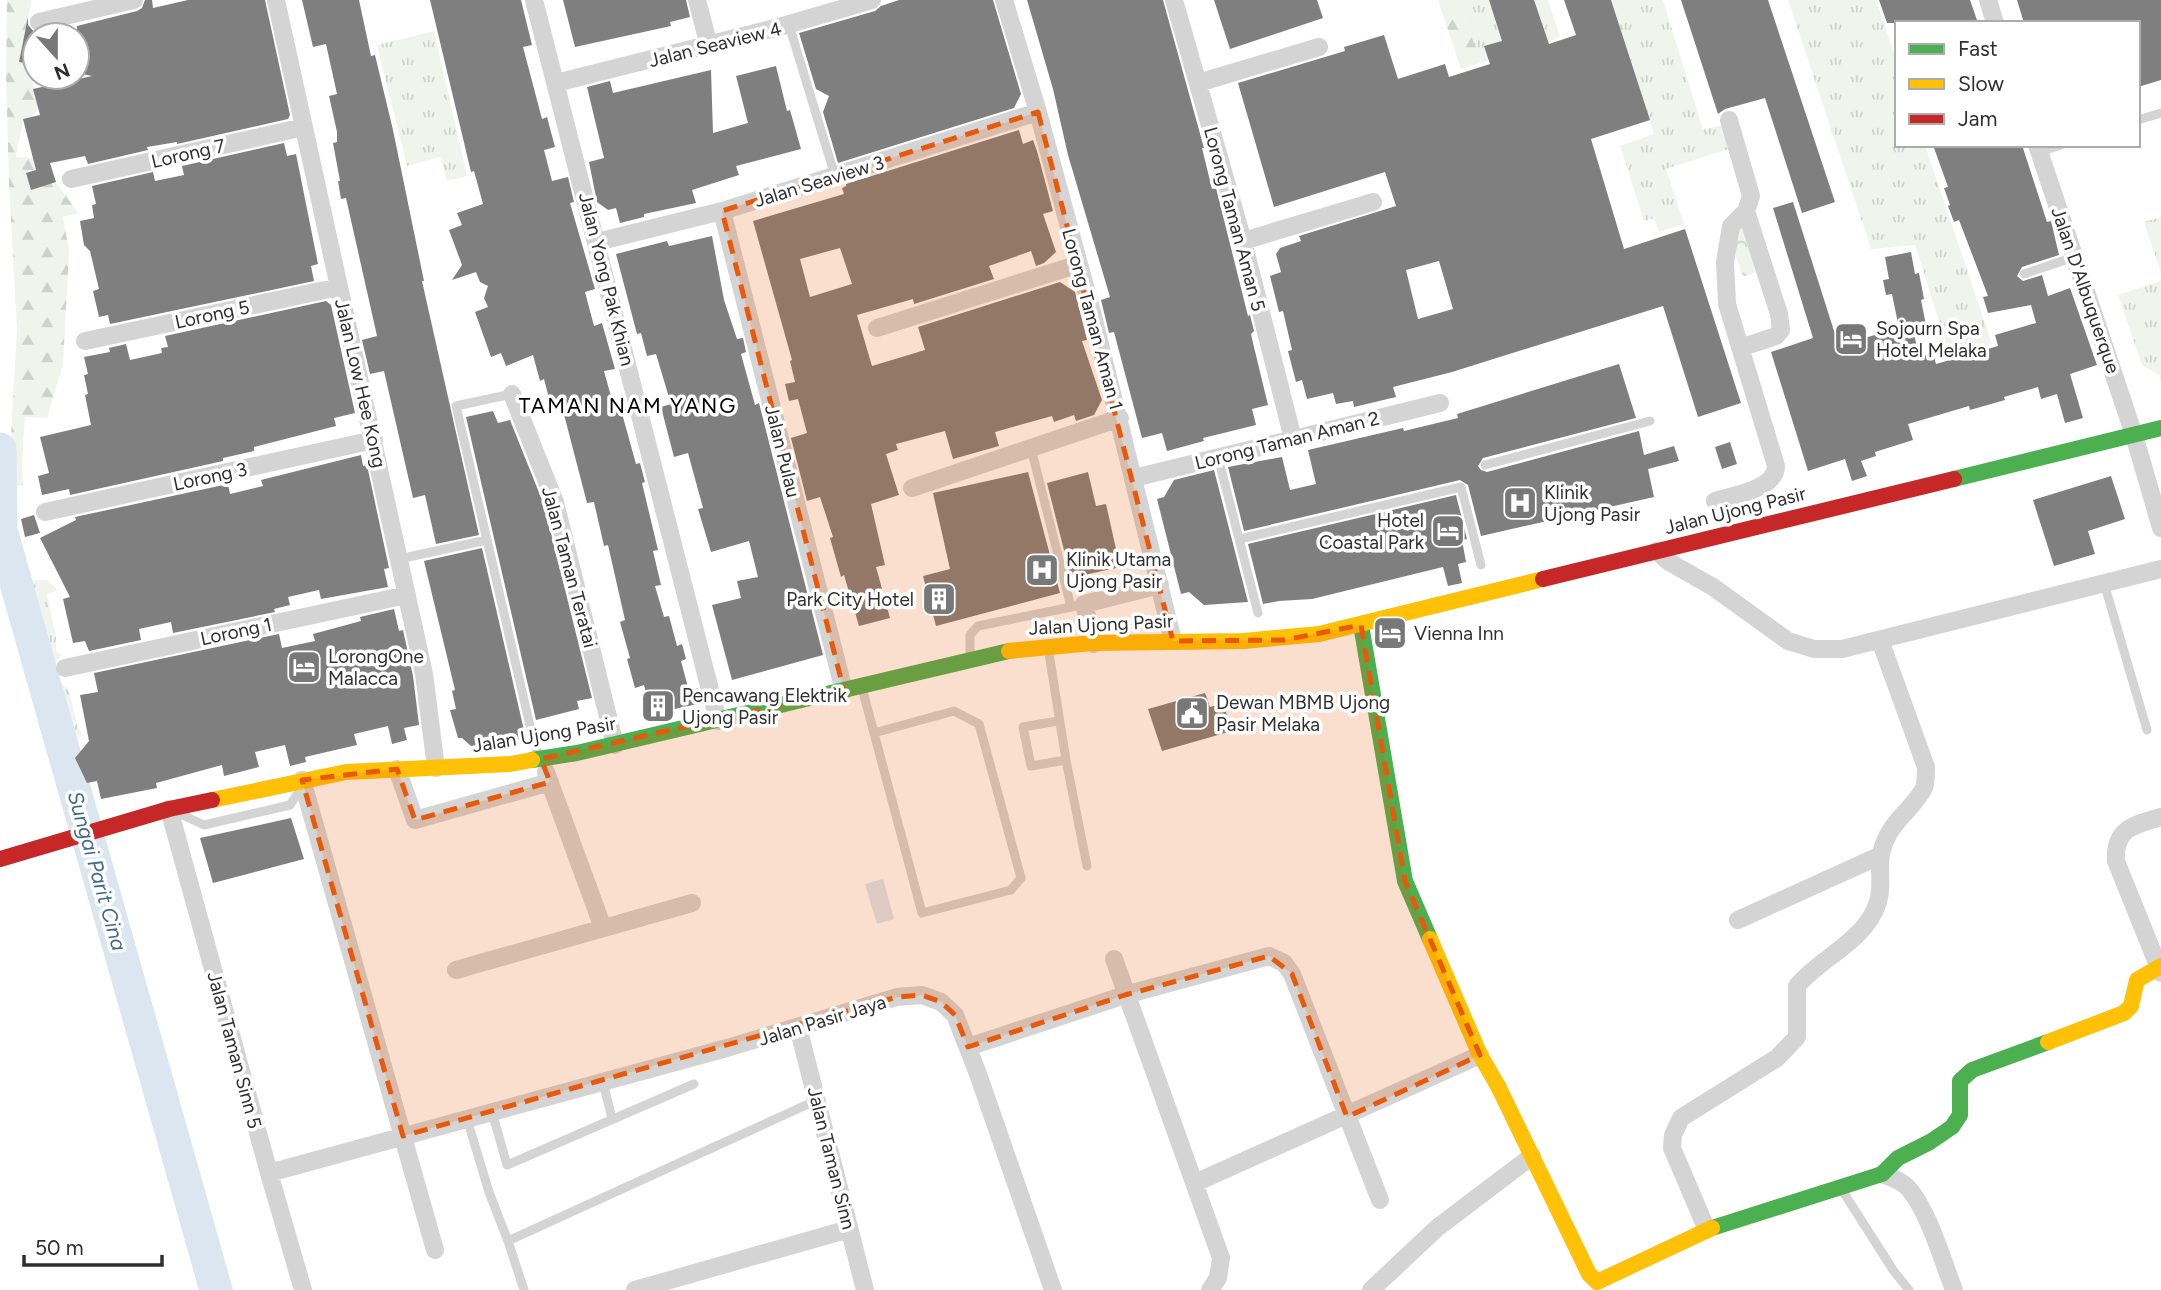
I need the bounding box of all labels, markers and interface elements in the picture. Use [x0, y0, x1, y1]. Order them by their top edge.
street label: Jalan Seaview 4 [646, 17, 784, 72]
north arrow [21, 21, 91, 91]
legend [1895, 21, 2140, 147]
text: Fast [1958, 36, 1998, 61]
text: N [51, 58, 73, 85]
text: Slow [1958, 71, 2004, 96]
text: Jam [1958, 106, 1997, 131]
street label: Lorong Taman Aman 5 [1199, 124, 1270, 314]
street label: Lorong 7 [149, 134, 227, 173]
street label: Jalan Seaview 3 [751, 151, 887, 212]
street label: Jalan Yong Pak Khian [574, 190, 639, 368]
street label: Jalan D'Albuquerque [2046, 204, 2125, 376]
street label: Lorong Taman Aman 1 [1057, 226, 1128, 412]
street label: Lorong 5 [173, 295, 252, 334]
street label: Jalan Low Hee Kong [330, 296, 391, 470]
place label: Sojourn Spa Hotel Melaka [1876, 317, 1987, 362]
hotel icon: Sojourn Spa Hotel Melaka [1832, 320, 1870, 358]
district label: TAMAN NAM YANG [519, 393, 737, 418]
street label: Jalan Pulau [760, 402, 805, 500]
street label: Lorong Taman Aman 2 [1192, 406, 1382, 475]
street label: Lorong 3 [171, 457, 249, 496]
place label: Klinik Ujong Pasir [1544, 481, 1641, 526]
street label: Jalan Ujong Pasir [1662, 482, 1809, 539]
street label: Jalan Taman Teratai [537, 484, 602, 650]
hospital icon: Klinik Ujong Pasir [1501, 484, 1539, 522]
place label: Hotel Coastal Park [1319, 509, 1425, 554]
hotel icon: Hotel Coastal Park [1429, 512, 1467, 550]
place label: Klinik Utama Ujong Pasir [1066, 548, 1171, 593]
hospital icon: Klinik Utama Ujong Pasir [1023, 551, 1061, 589]
building icon: Park City Hotel [920, 580, 958, 618]
place label: Park City Hotel [786, 588, 914, 611]
street label: Jalan Ujong Pasir [1028, 609, 1175, 640]
street label: Lorong 1 [198, 613, 274, 650]
hotel icon: Vienna Inn [1371, 614, 1409, 652]
place label: Vienna Inn [1414, 622, 1504, 645]
place label: LorongOne Malacca [328, 645, 424, 690]
hotel icon: LorongOne Malacca [285, 648, 323, 686]
place label: Pencawang Elektrik Ujong Pasir [682, 684, 847, 729]
building icon: Pencawang Elektrik Ujong Pasir [639, 687, 677, 725]
place label: Dewan MBMB Ujong Pasir Melaka [1216, 691, 1390, 736]
public building icon: Dewan MBMB Ujong Pasir Melaka [1173, 694, 1211, 732]
street label: Jalan Ujong Pasir [471, 712, 618, 757]
water label: Sungai Parit Cina [63, 788, 132, 953]
street label: Jalan Taman Sinn 5 [202, 969, 267, 1131]
street label: Jalan Pasir Jaya [756, 990, 889, 1051]
street label: Jalan Taman Sinn [803, 1084, 860, 1232]
scale bar [24, 1224, 163, 1268]
text: 50 m [35, 1235, 84, 1260]

